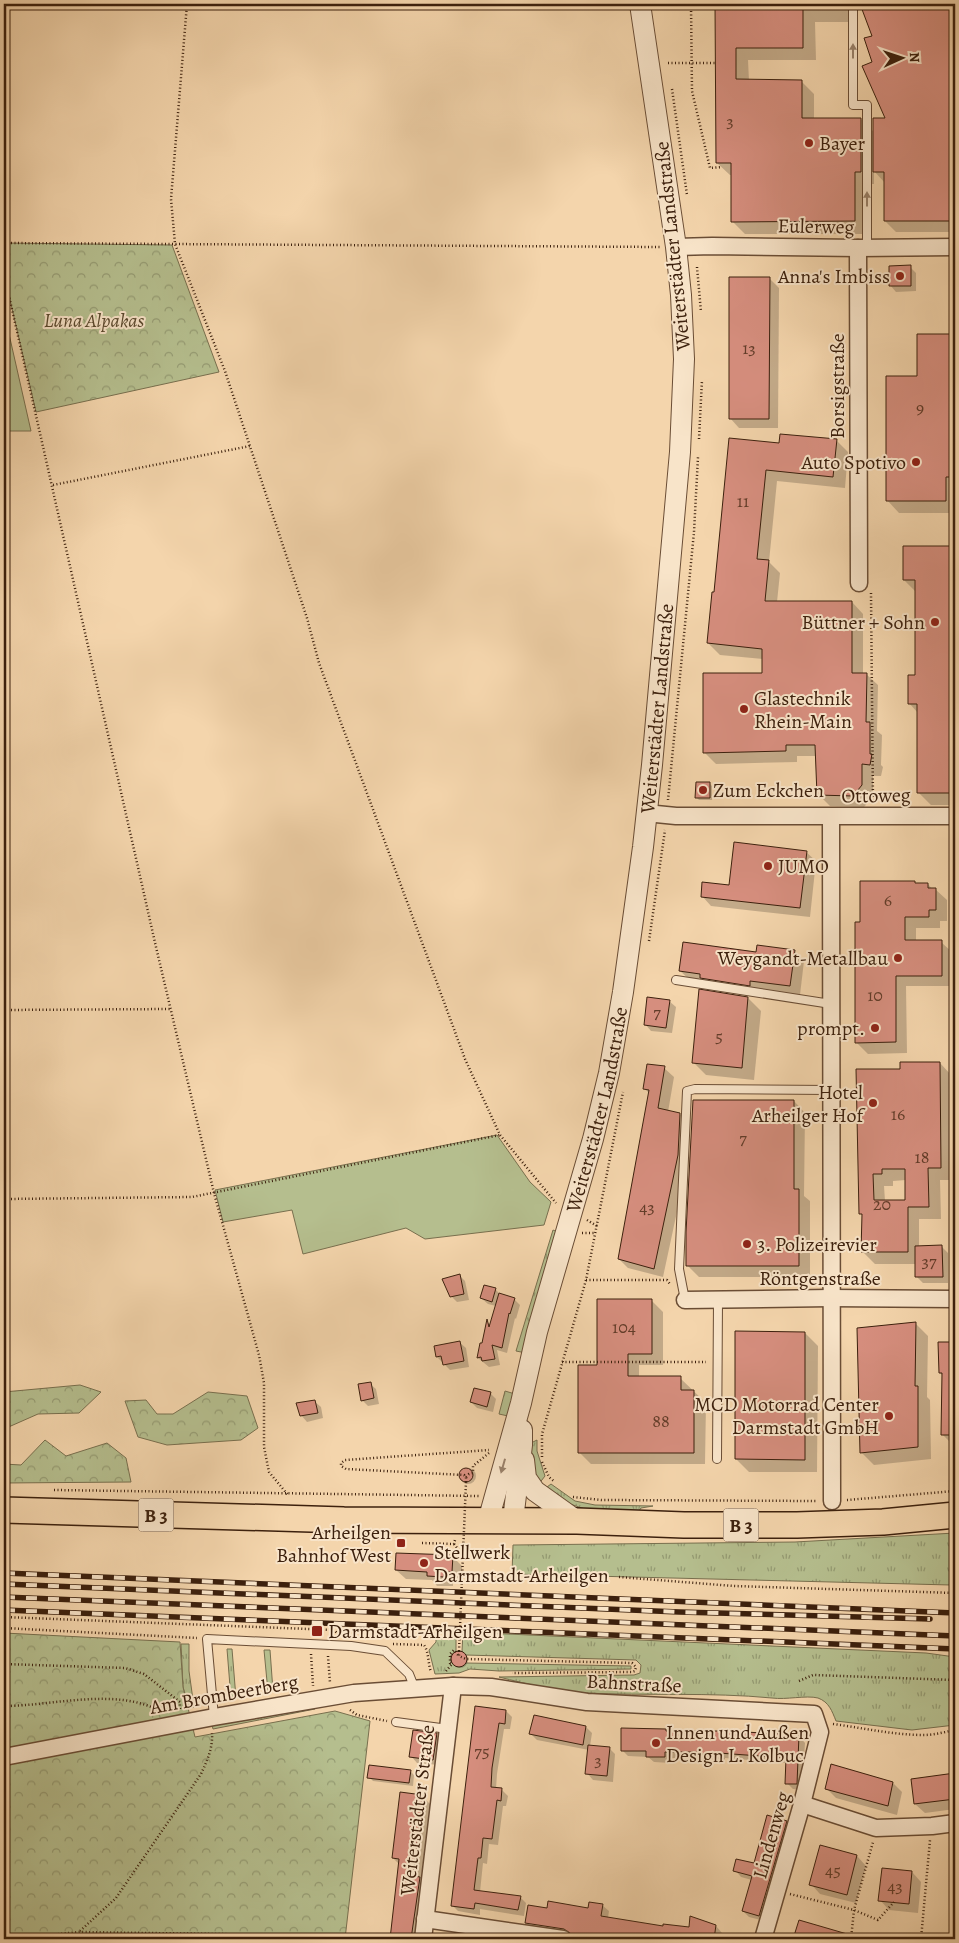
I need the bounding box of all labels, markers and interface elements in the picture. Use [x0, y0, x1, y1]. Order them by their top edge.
north arrow [876, 32, 926, 82]
one-way arrow [849, 43, 857, 59]
text: N [905, 52, 924, 63]
house number: 3 [726, 109, 734, 133]
place label: Bayer [819, 130, 865, 157]
marker: Bayer [803, 137, 815, 149]
street label: Weiterstädter Landstraße [648, 140, 697, 353]
one-way arrow [863, 191, 871, 207]
street label: Eulerweg [777, 212, 855, 241]
place label: Anna's Imbiss [777, 263, 890, 290]
marker: Anna's Imbiss [894, 270, 906, 282]
park label: Luna Alpakas [44, 307, 145, 334]
street label: Borsigstraße [824, 333, 851, 439]
house number: 13 [742, 336, 756, 360]
house number: 9 [916, 396, 924, 420]
place label: Auto Spotivo [800, 449, 906, 476]
marker: Auto Spotivo [910, 456, 922, 468]
house number: 11 [737, 489, 749, 513]
street label: Weiterstädter Landstraße [634, 603, 680, 816]
place label: Büttner + Sohn [802, 609, 925, 636]
marker: Büttner + Sohn [929, 616, 941, 628]
place label: Glastechnik Rhein-Main [754, 685, 852, 735]
marker: Glastechnik Rhein-Main [738, 703, 750, 715]
place label: Zum Eckchen [713, 777, 824, 804]
street label: Ottoweg [841, 781, 911, 810]
marker: Zum Eckchen [697, 784, 709, 796]
place label: JUMO [778, 853, 829, 880]
marker: JUMO [762, 860, 774, 872]
house number: 6 [884, 888, 892, 912]
place label: Weygandt-Metallbau [717, 945, 888, 972]
marker: Weygandt-Metallbau [892, 952, 904, 964]
house number: 10 [867, 983, 883, 1007]
house number: 7 [653, 1000, 661, 1024]
street label: Weiterstädter Landstraße [559, 1005, 634, 1216]
place label: prompt. [797, 1015, 865, 1042]
marker: prompt. [869, 1022, 881, 1034]
house number: 5 [715, 1024, 723, 1048]
place label: Hotel Arheilger Hof [751, 1079, 866, 1129]
marker: Hotel Arheilger Hof [867, 1097, 879, 1109]
house number: 16 [891, 1102, 905, 1126]
house number: 7 [739, 1126, 747, 1150]
house number: 18 [915, 1145, 929, 1169]
house number: 20 [873, 1192, 891, 1216]
house number: 43 [639, 1195, 655, 1219]
place label: 3. Polizeirevier [757, 1231, 877, 1258]
marker: 3. Polizeirevier [741, 1238, 753, 1250]
house number: 37 [921, 1249, 937, 1273]
street label: Röntgenstraße [759, 1265, 881, 1292]
house number: 104 [612, 1315, 636, 1339]
place label: MCD Motorrad Center Darmstadt GmbH [694, 1391, 879, 1441]
house number: 88 [652, 1409, 670, 1433]
marker: MCD Motorrad Center Darmstadt GmbH [883, 1410, 895, 1422]
one-way arrow [499, 1459, 507, 1474]
road number: B 3 [138, 1498, 174, 1532]
road number: B 3 [724, 1508, 758, 1542]
place label: Arheilgen Bahnhof West [276, 1519, 391, 1569]
marker: Arheilgen Bahnhof West [395, 1537, 407, 1549]
place label: Stellwerk Darmstadt-Arheilgen [434, 1539, 609, 1589]
marker: Stellwerk Darmstadt-Arheilgen [418, 1557, 430, 1569]
place label: Darmstadt-Arheilgen [328, 1618, 503, 1645]
marker: Darmstadt-Arheilgen [310, 1624, 324, 1638]
street label: Am Brombeerberg [147, 1668, 300, 1721]
street label: Bahnstraße [586, 1668, 682, 1699]
place label: Innen und Außen Design L. Kolbuc [666, 1719, 809, 1769]
street label: Weiterstädter Straße [394, 1723, 441, 1898]
marker: Innen und Außen Design L. Kolbuc [650, 1737, 662, 1749]
house number: 75 [474, 1739, 490, 1763]
house number: 3 [594, 1748, 602, 1772]
street label: Lindenweg [746, 1788, 797, 1882]
house number: 45 [825, 1858, 841, 1882]
house number: 43 [887, 1874, 903, 1898]

